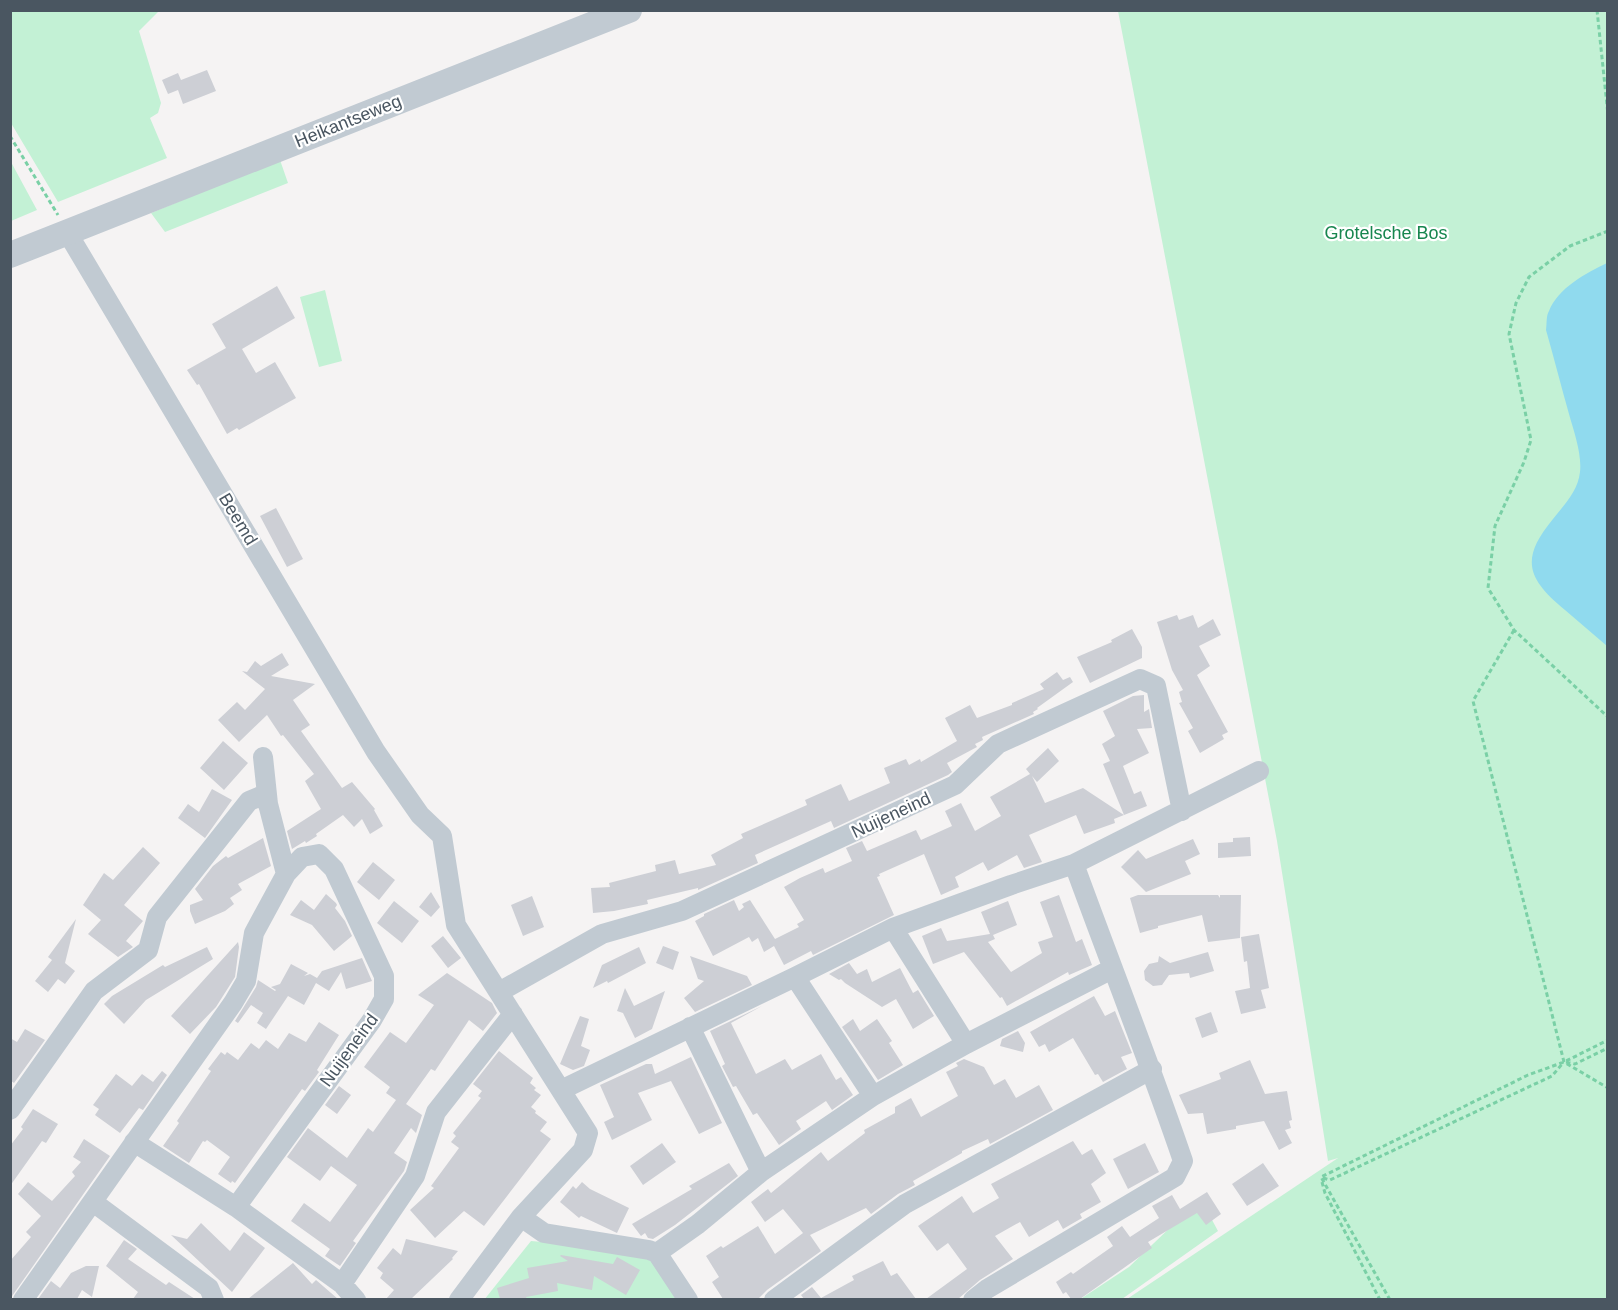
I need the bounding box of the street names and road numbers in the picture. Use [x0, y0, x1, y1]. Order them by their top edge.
street label: Heikantseweg [292, 91, 404, 151]
street label: Beemd [215, 489, 261, 549]
street label: Nuijeneind [848, 788, 934, 842]
street label: Nuijeneind [316, 1010, 382, 1090]

